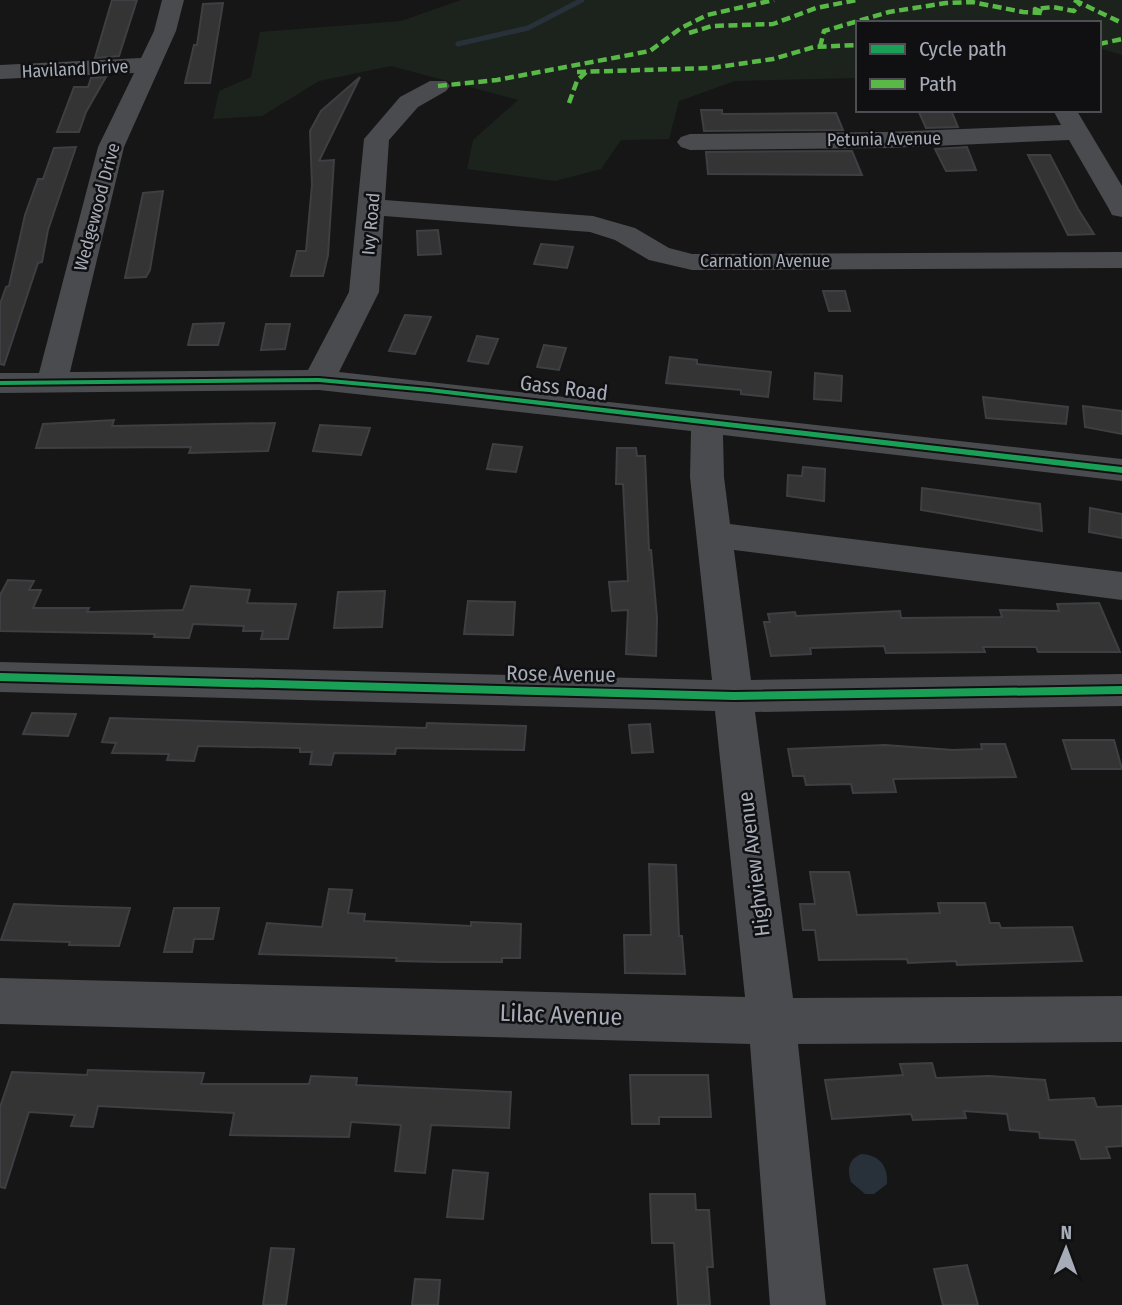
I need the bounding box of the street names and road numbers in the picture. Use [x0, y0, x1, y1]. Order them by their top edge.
street label: Haviland Drive [21, 55, 129, 83]
street label: Petunia Avenue [827, 127, 941, 151]
street label: Wedgewood Drive [69, 140, 125, 273]
street label: Ivy Road [357, 192, 385, 256]
street label: Carnation Avenue [700, 250, 830, 272]
street label: Gass Road [519, 370, 609, 406]
street label: Rose Avenue [506, 660, 616, 688]
street label: Highview Avenue [732, 790, 776, 938]
street label: Lilac Avenue [499, 999, 623, 1031]

